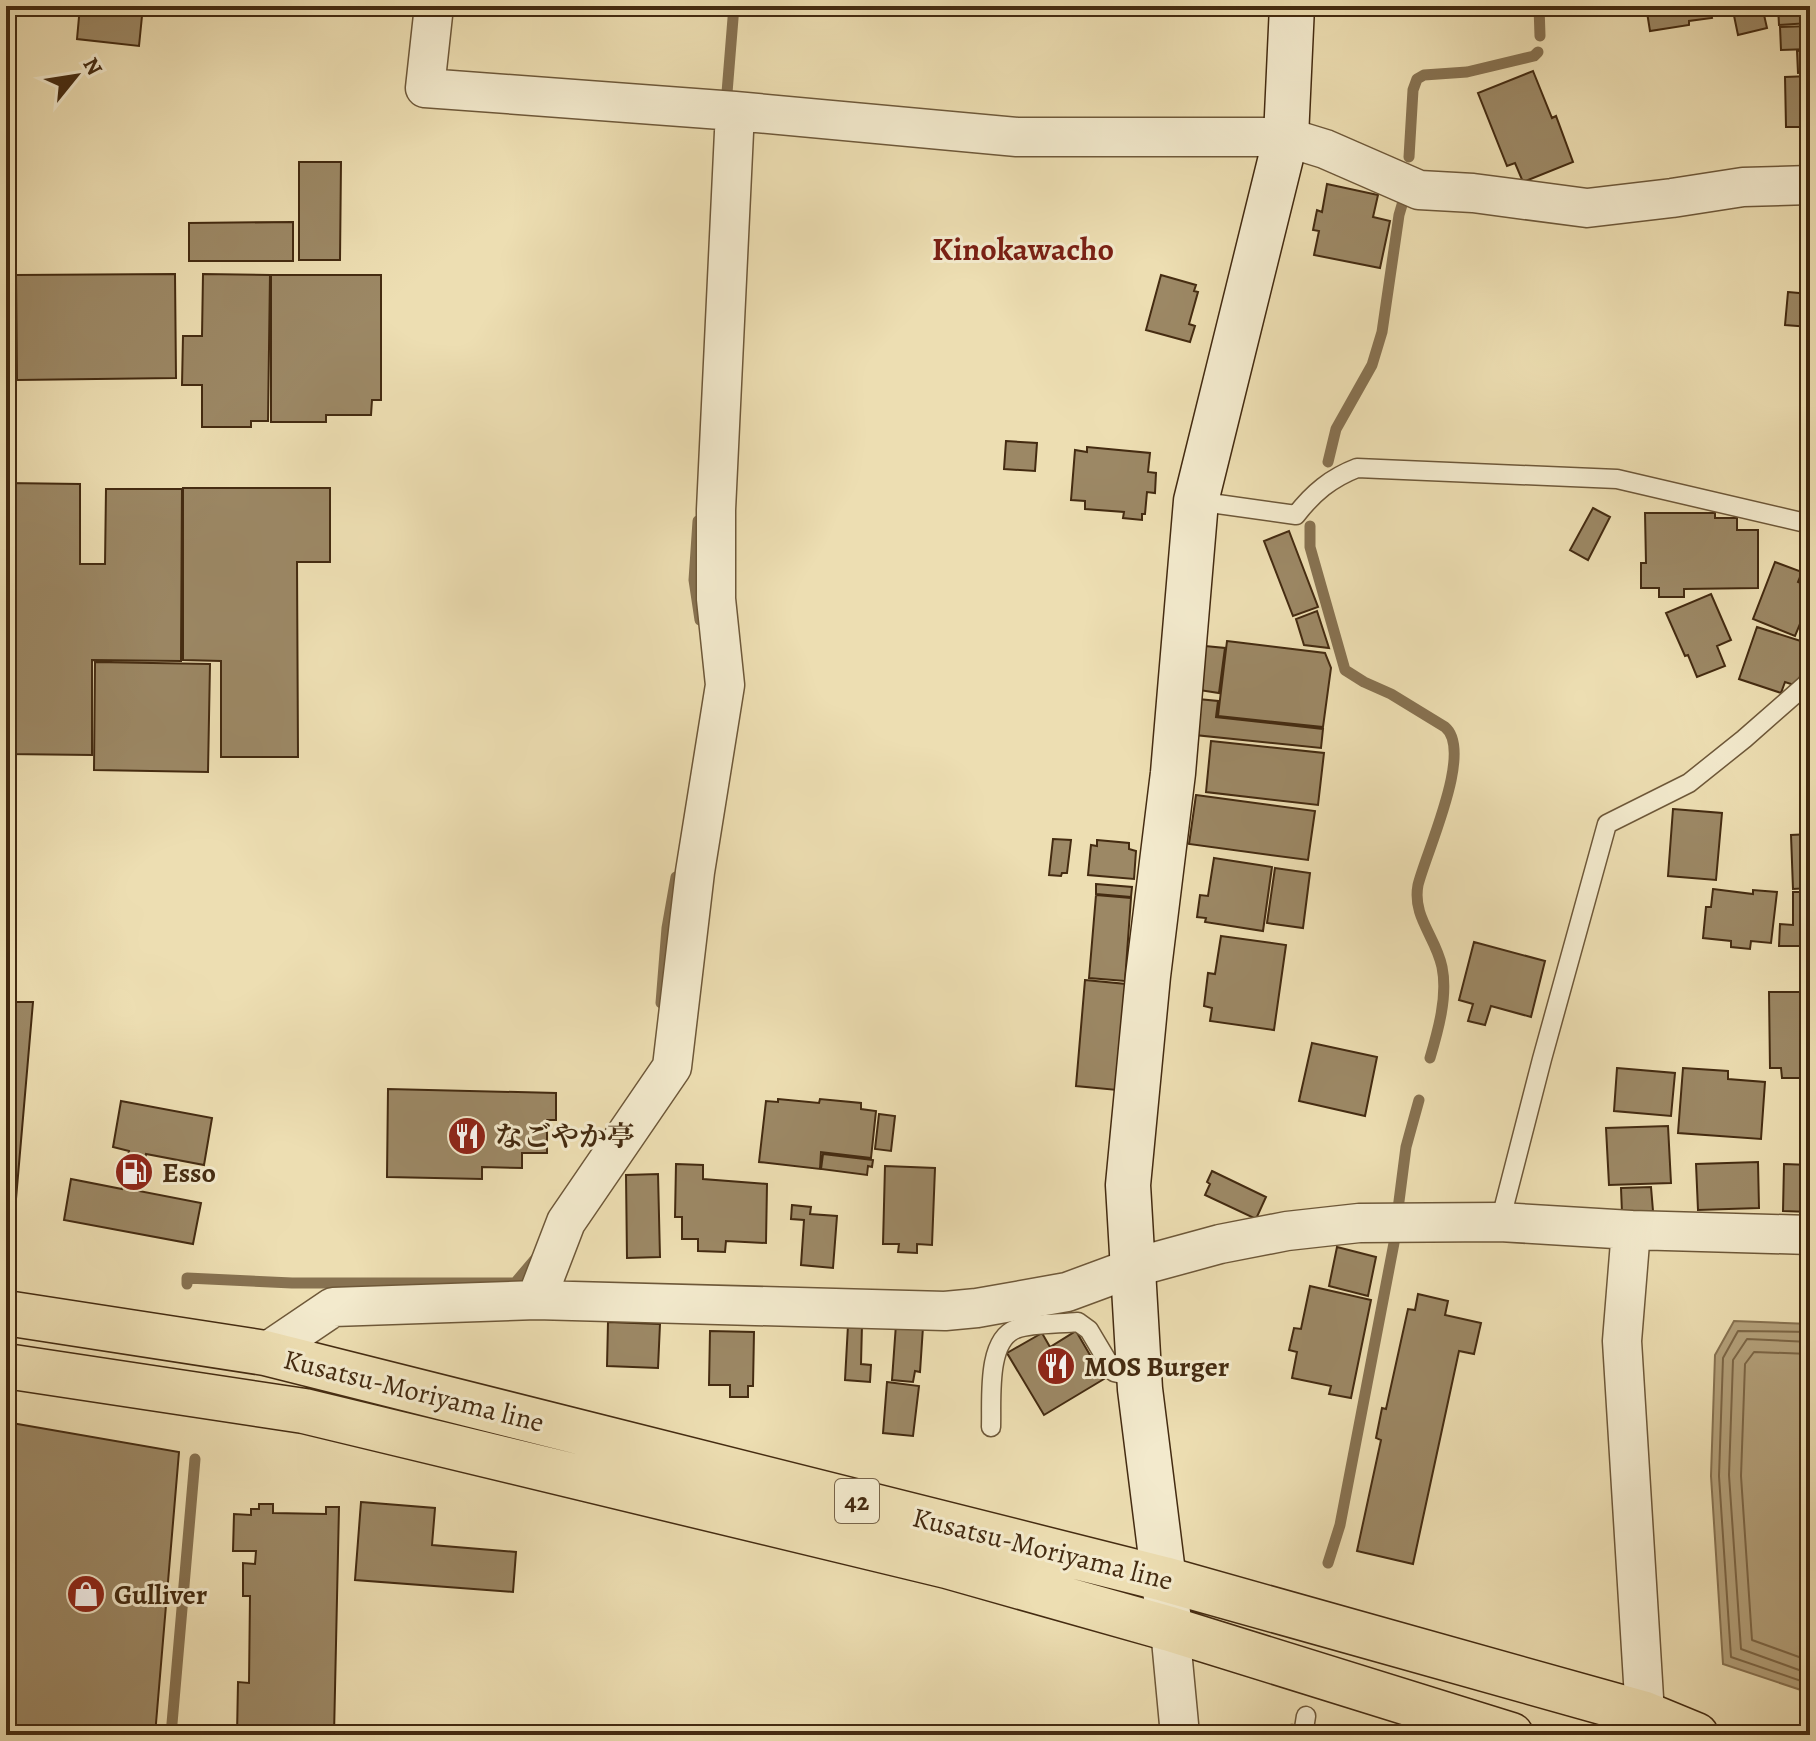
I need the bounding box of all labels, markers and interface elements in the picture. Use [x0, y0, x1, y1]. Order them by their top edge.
north arrow [36, 36, 116, 116]
text: N [75, 52, 109, 81]
district label: Kinokawacho [932, 227, 1114, 271]
restaurant icon: なごやか亭 [446, 1115, 488, 1157]
place label: なごやか亭 [495, 1118, 635, 1156]
fuel station icon: Esso [113, 1151, 155, 1193]
place label: Esso [162, 1154, 216, 1192]
street label: Kusatsu-Moriyama line [280, 1340, 548, 1442]
restaurant icon: MOS Burger [1035, 1345, 1077, 1387]
place label: MOS Burger [1084, 1348, 1230, 1386]
road number: 42 [835, 1479, 879, 1523]
street label: Kusatsu-Moriyama line [909, 1498, 1177, 1600]
shop icon: Gulliver [65, 1573, 107, 1615]
place label: Gulliver [114, 1576, 208, 1614]

